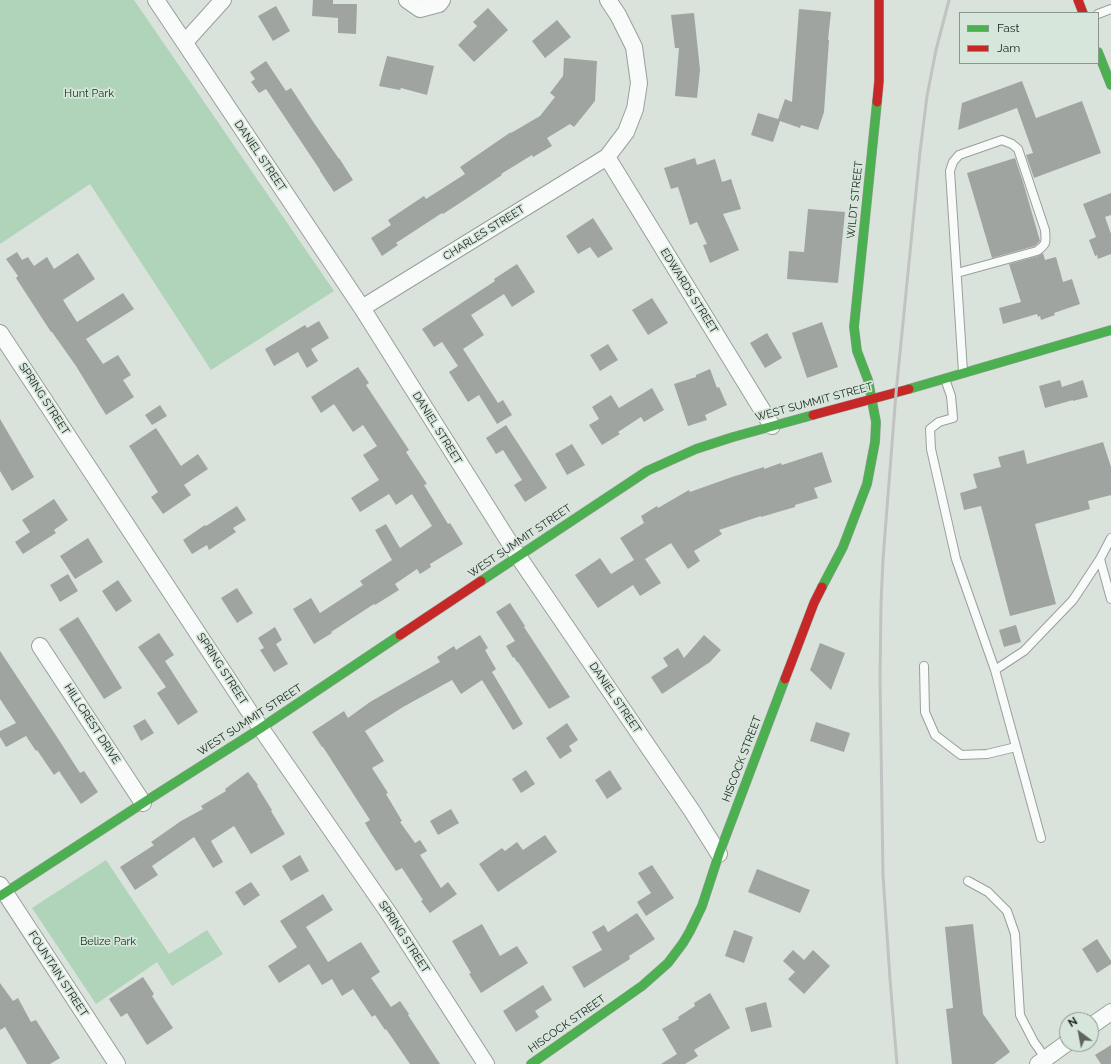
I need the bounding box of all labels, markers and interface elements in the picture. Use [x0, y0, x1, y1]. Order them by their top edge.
legend [959, 12, 1099, 64]
text: Fast [997, 21, 1020, 35]
text: Jam [997, 41, 1020, 55]
park label: Hunt Park [64, 87, 114, 101]
street label: DANIEL STREET [231, 118, 289, 194]
street label: WILDT STREET [844, 160, 866, 240]
street label: CHARLES STREET [441, 203, 527, 263]
street label: EDWARDS STREET [657, 246, 721, 336]
street label: SPRING STREET [16, 360, 72, 438]
street label: WEST SUMMIT STREET [754, 380, 874, 424]
street label: DANIEL STREET [409, 389, 465, 467]
street label: WEST SUMMIT STREET [466, 502, 574, 580]
street label: SPRING STREET [194, 630, 250, 708]
street label: DANIEL STREET [586, 660, 644, 736]
street label: HILLCREST DRIVE [61, 681, 123, 767]
street label: WEST SUMMIT STREET [195, 681, 305, 759]
street label: HISCOCK STREET [719, 714, 765, 804]
street label: SPRING STREET [376, 898, 432, 976]
street label: FOUNTAIN STREET [25, 929, 91, 1019]
park label: Belize Park [80, 935, 136, 949]
street label: HISCOCK STREET [526, 992, 608, 1056]
north arrow [1059, 1012, 1099, 1052]
text: N [1066, 1015, 1080, 1030]

